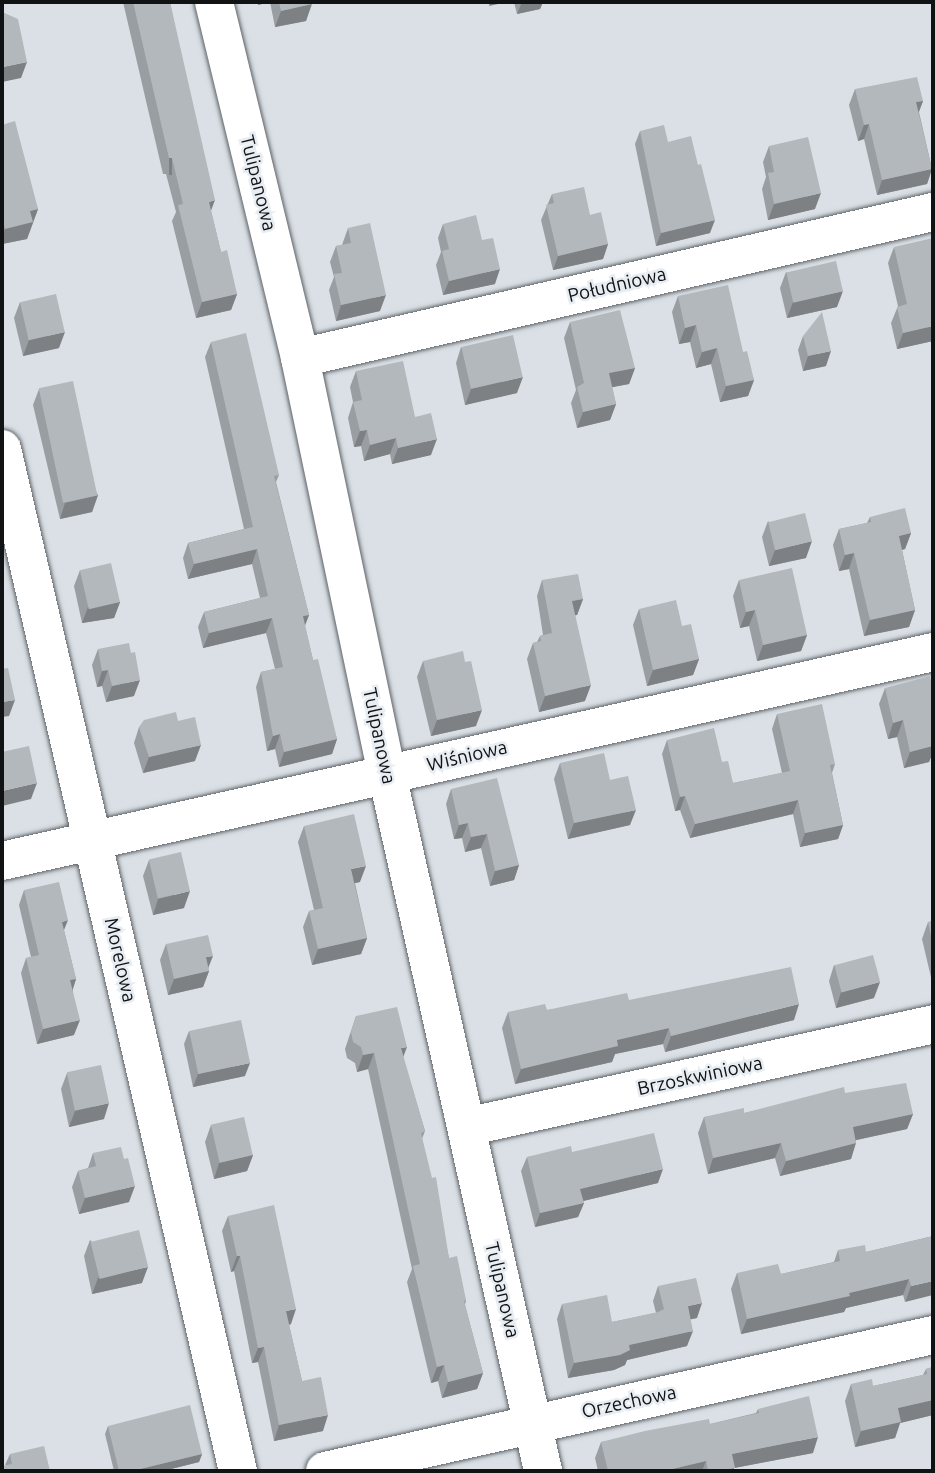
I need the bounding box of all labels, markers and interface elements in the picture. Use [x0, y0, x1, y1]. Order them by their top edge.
street label: Tulipanowa [235, 133, 281, 233]
street label: Południowa [566, 263, 668, 307]
street label: Tulipanowa [358, 686, 400, 786]
street label: Wiśniowa [425, 736, 509, 776]
street label: Morelowa [99, 916, 141, 1004]
street label: Brzoskwiniowa [635, 1052, 765, 1100]
street label: Tulipanowa [480, 1240, 524, 1340]
street label: Orzechowa [580, 1381, 678, 1423]

